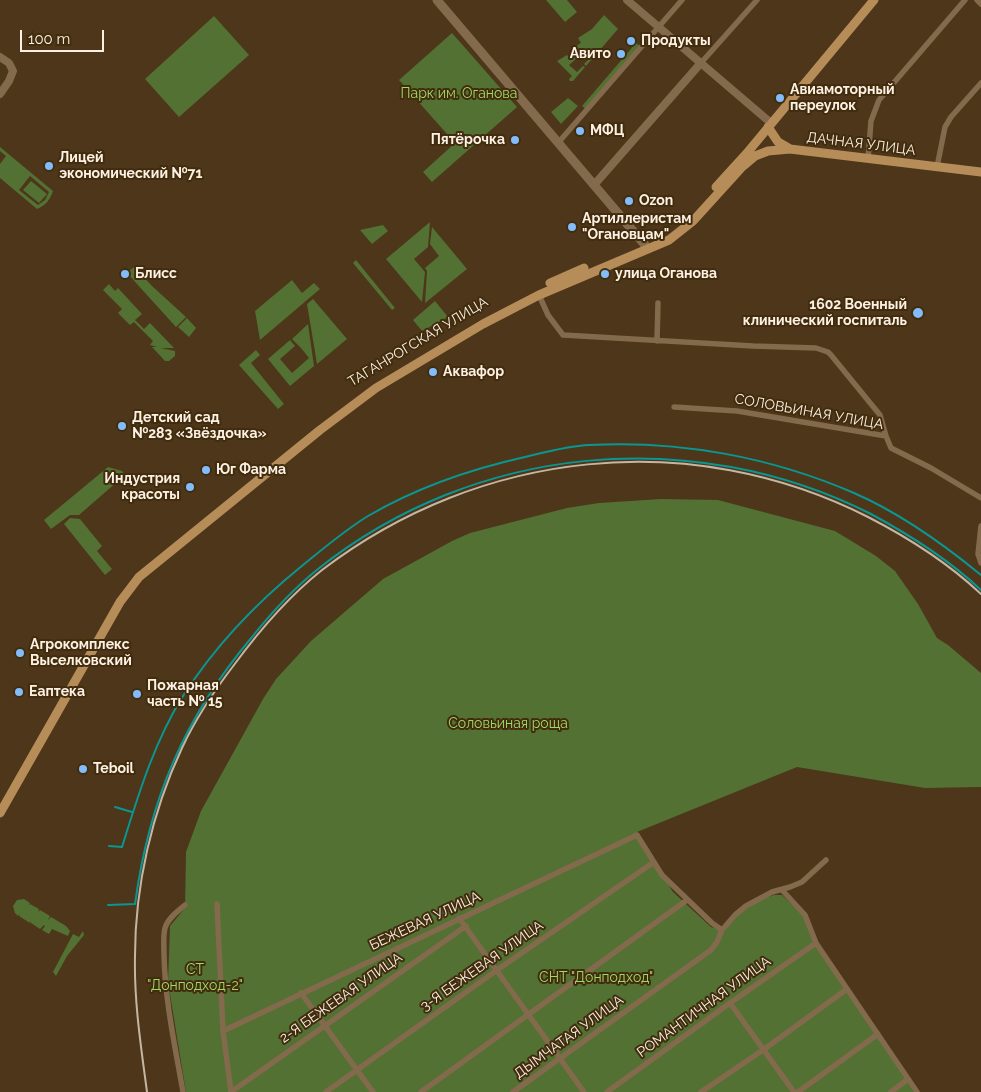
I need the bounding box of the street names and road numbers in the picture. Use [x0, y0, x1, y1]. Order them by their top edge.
street label: ДАЧНАЯ УЛИЦА [806, 129, 916, 159]
street label: ТАГАНРОГСКАЯ УЛИЦА [345, 294, 491, 390]
street label: СОЛОВЬИНАЯ УЛИЦА [733, 391, 885, 433]
street label: БЕЖЕВАЯ УЛИЦА [367, 888, 483, 954]
street label: 3-Я БЕЖЕВАЯ УЛИЦА [417, 917, 547, 1015]
street label: 2-Я БЕЖЕВАЯ УЛИЦА [276, 949, 406, 1047]
street label: РОМАНТИЧНАЯ УЛИЦА [634, 953, 774, 1061]
street label: ДЫМЧАТАЯ УЛИЦА [511, 992, 627, 1082]

